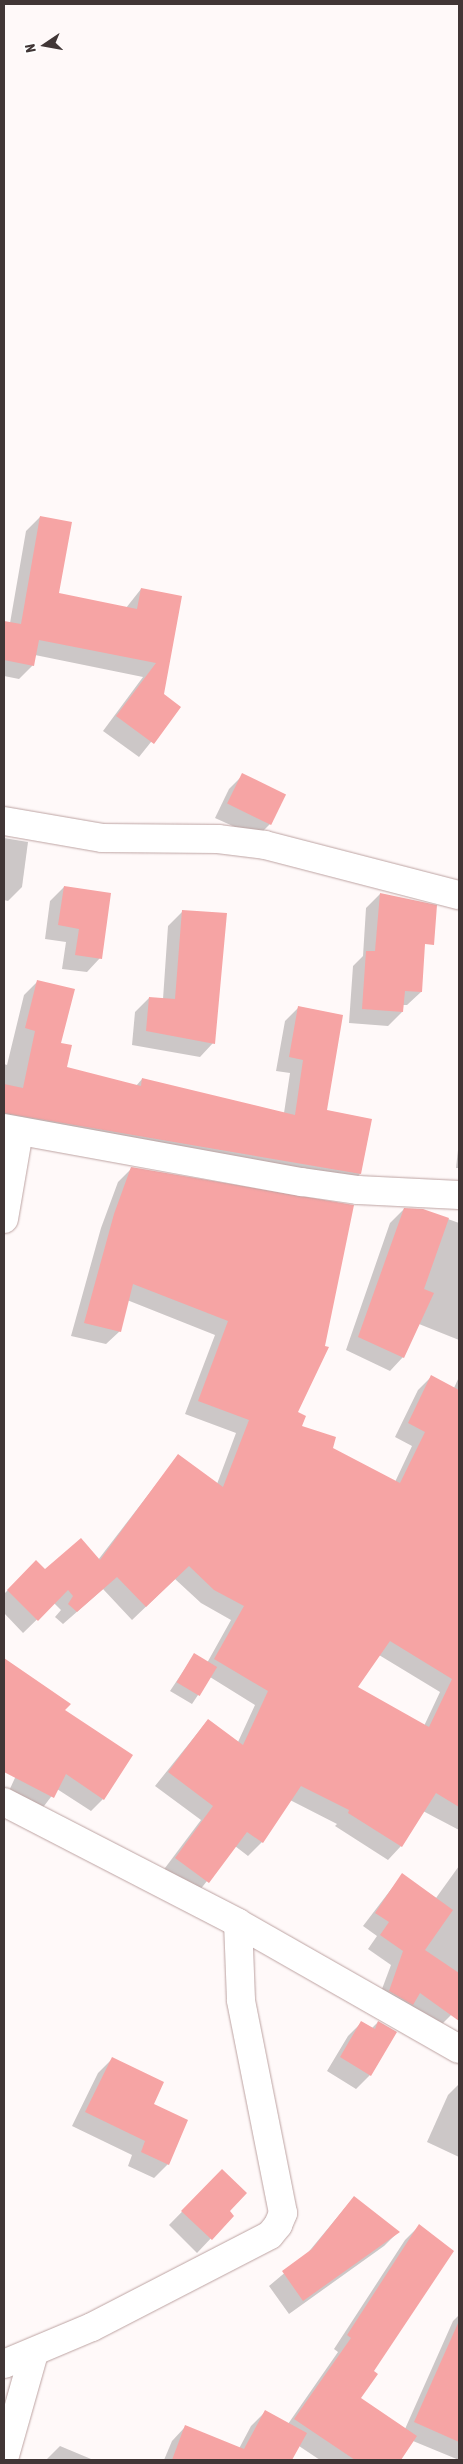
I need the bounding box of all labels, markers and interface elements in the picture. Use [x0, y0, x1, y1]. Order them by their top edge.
north arrow [20, 20, 70, 70]
text: N [22, 42, 39, 54]

